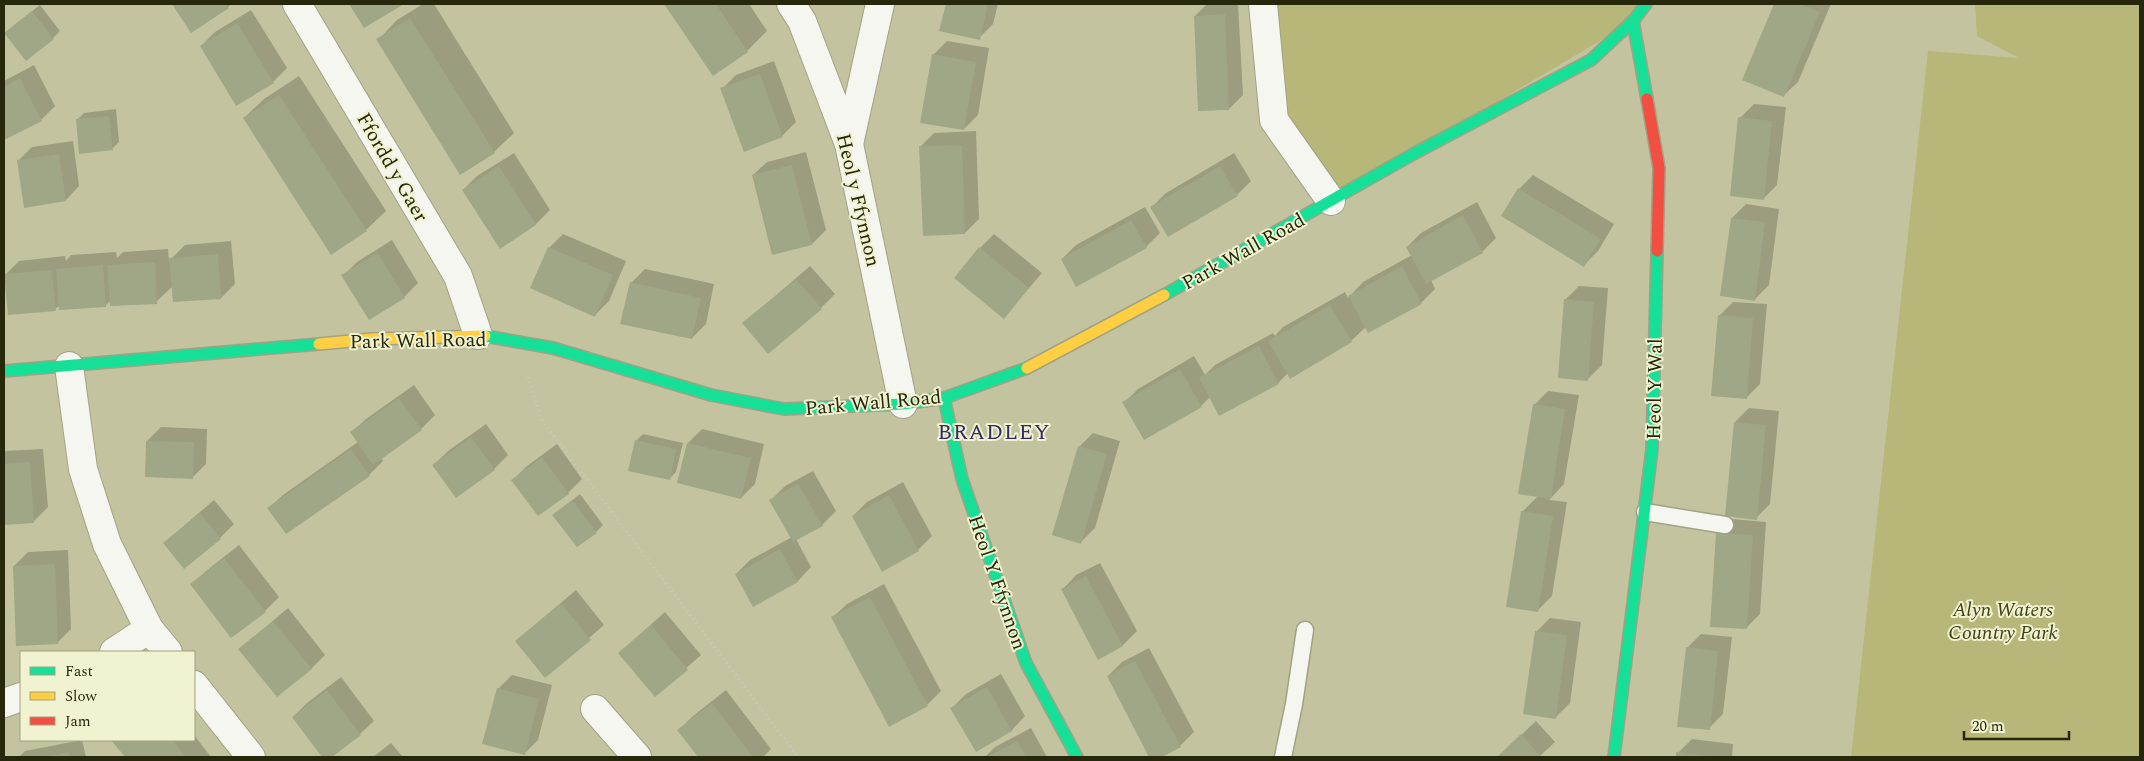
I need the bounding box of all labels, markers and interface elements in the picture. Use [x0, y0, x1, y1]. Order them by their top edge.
street label: Ffordd y Gaer [349, 107, 436, 228]
street label: Heol y Ffynnon [828, 130, 888, 270]
street label: Park Wall Road [1176, 206, 1311, 298]
street label: Park Wall Road [349, 325, 487, 357]
street label: Heol Y Wal [1639, 338, 1671, 440]
street label: Park Wall Road [804, 382, 943, 424]
district label: BRADLEY [937, 416, 1051, 449]
street label: Heol Y Ffynnon [960, 511, 1034, 654]
park label: Alyn Waters Country Park [1948, 595, 2058, 648]
legend [20, 651, 195, 741]
text: Fast [65, 660, 93, 683]
text: Slow [65, 685, 97, 708]
scale bar [1964, 708, 2069, 740]
text: Jam [65, 710, 91, 733]
text: 20 m [1972, 715, 2004, 738]

